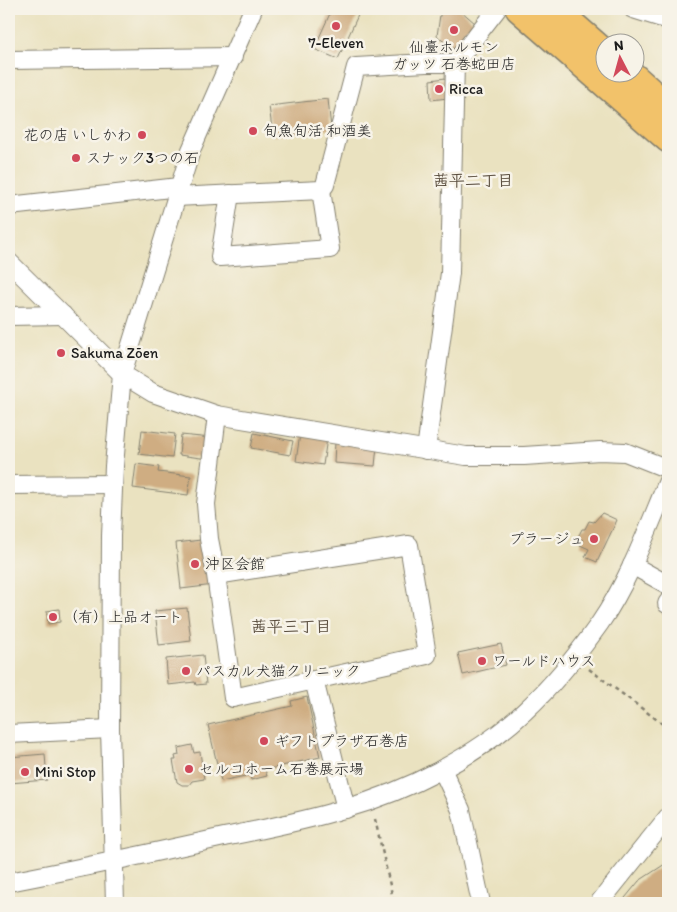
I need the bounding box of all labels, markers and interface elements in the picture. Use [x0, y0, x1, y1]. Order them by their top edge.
marker: 7-Eleven [330, 20, 342, 32]
marker: 仙臺ホルモン ガッツ 石巻蛇田店 [448, 24, 460, 36]
north arrow [594, 32, 644, 82]
place label: 7-Eleven [308, 34, 364, 52]
text: N [613, 37, 624, 55]
place label: 仙臺ホルモン ガッツ 石巻蛇田店 [392, 38, 516, 73]
place label: Ricca [449, 80, 484, 98]
marker: Ricca [433, 83, 445, 95]
place label: 旬魚旬活 和酒美 [263, 122, 371, 140]
marker: 旬魚旬活 和酒美 [247, 125, 259, 137]
place label: 花の店 いしかわ [24, 126, 132, 144]
marker: 花の店 いしかわ [136, 129, 148, 141]
place label: スナック3つの石 [86, 149, 199, 167]
marker: スナック3つの石 [70, 152, 82, 164]
district label: 茜平二丁目 [433, 171, 513, 190]
place label: Sakuma Zōen [71, 344, 159, 362]
marker: Sakuma Zōen [55, 347, 67, 359]
place label: プラージュ [509, 530, 584, 548]
marker: プラージュ [588, 533, 600, 545]
place label: 沖区会館 [205, 555, 265, 573]
marker: 沖区会館 [189, 558, 201, 570]
place label: （有）上品オート [63, 608, 183, 626]
marker: （有）上品オート [47, 611, 59, 623]
district label: 茜平三丁目 [251, 617, 331, 636]
place label: ワールドハウス [492, 652, 595, 670]
marker: ワールドハウス [476, 655, 488, 667]
place label: パスカル犬猫クリニック [196, 662, 360, 680]
marker: パスカル犬猫クリニック [180, 665, 192, 677]
place label: ギフトプラザ石巻店 [274, 732, 409, 750]
marker: ギフトプラザ石巻店 [258, 735, 270, 747]
place label: セルコホーム石巻展示場 [199, 760, 364, 778]
place label: Mini Stop [35, 763, 96, 781]
marker: セルコホーム石巻展示場 [183, 763, 195, 775]
marker: Mini Stop [19, 766, 31, 778]

